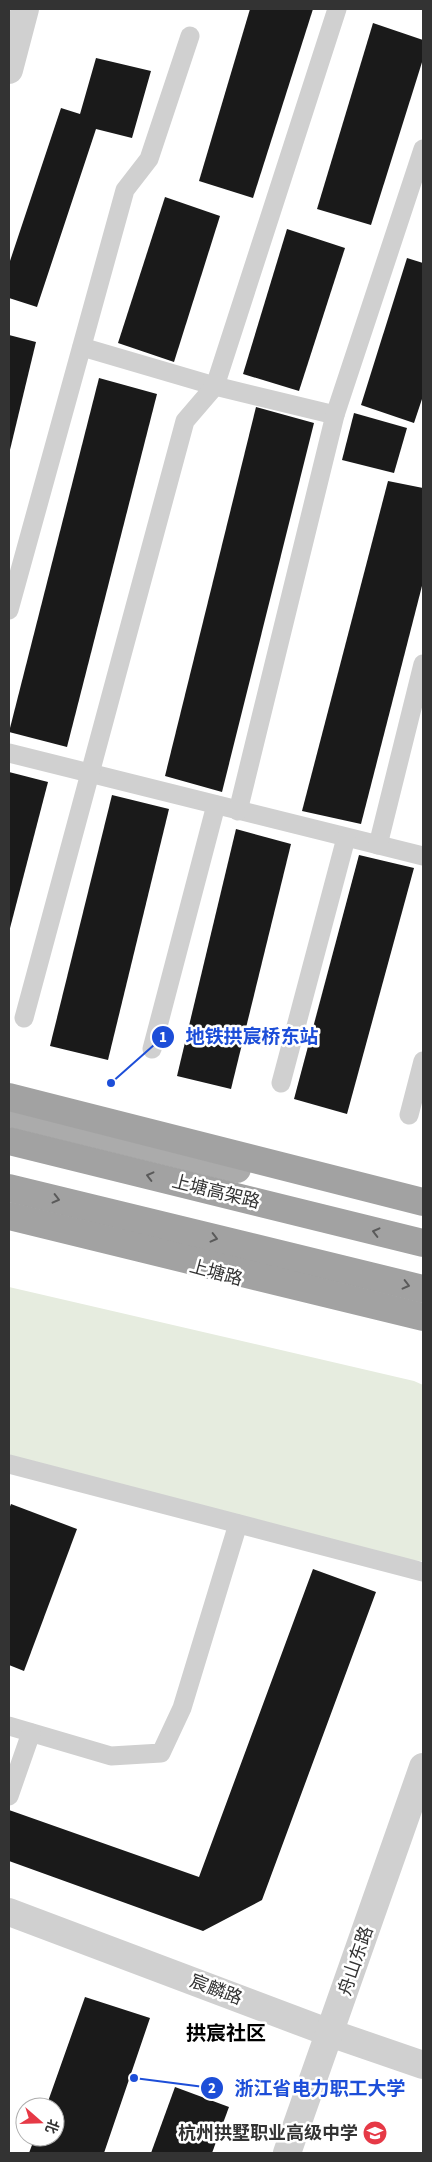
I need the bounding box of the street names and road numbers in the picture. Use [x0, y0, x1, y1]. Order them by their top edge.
street label: 上塘高架路 [169, 1169, 263, 1215]
street label: 上塘路 [187, 1254, 245, 1292]
street label: 舟山东路 [332, 1923, 380, 1999]
street label: 宸麟路 [186, 1969, 246, 2011]

